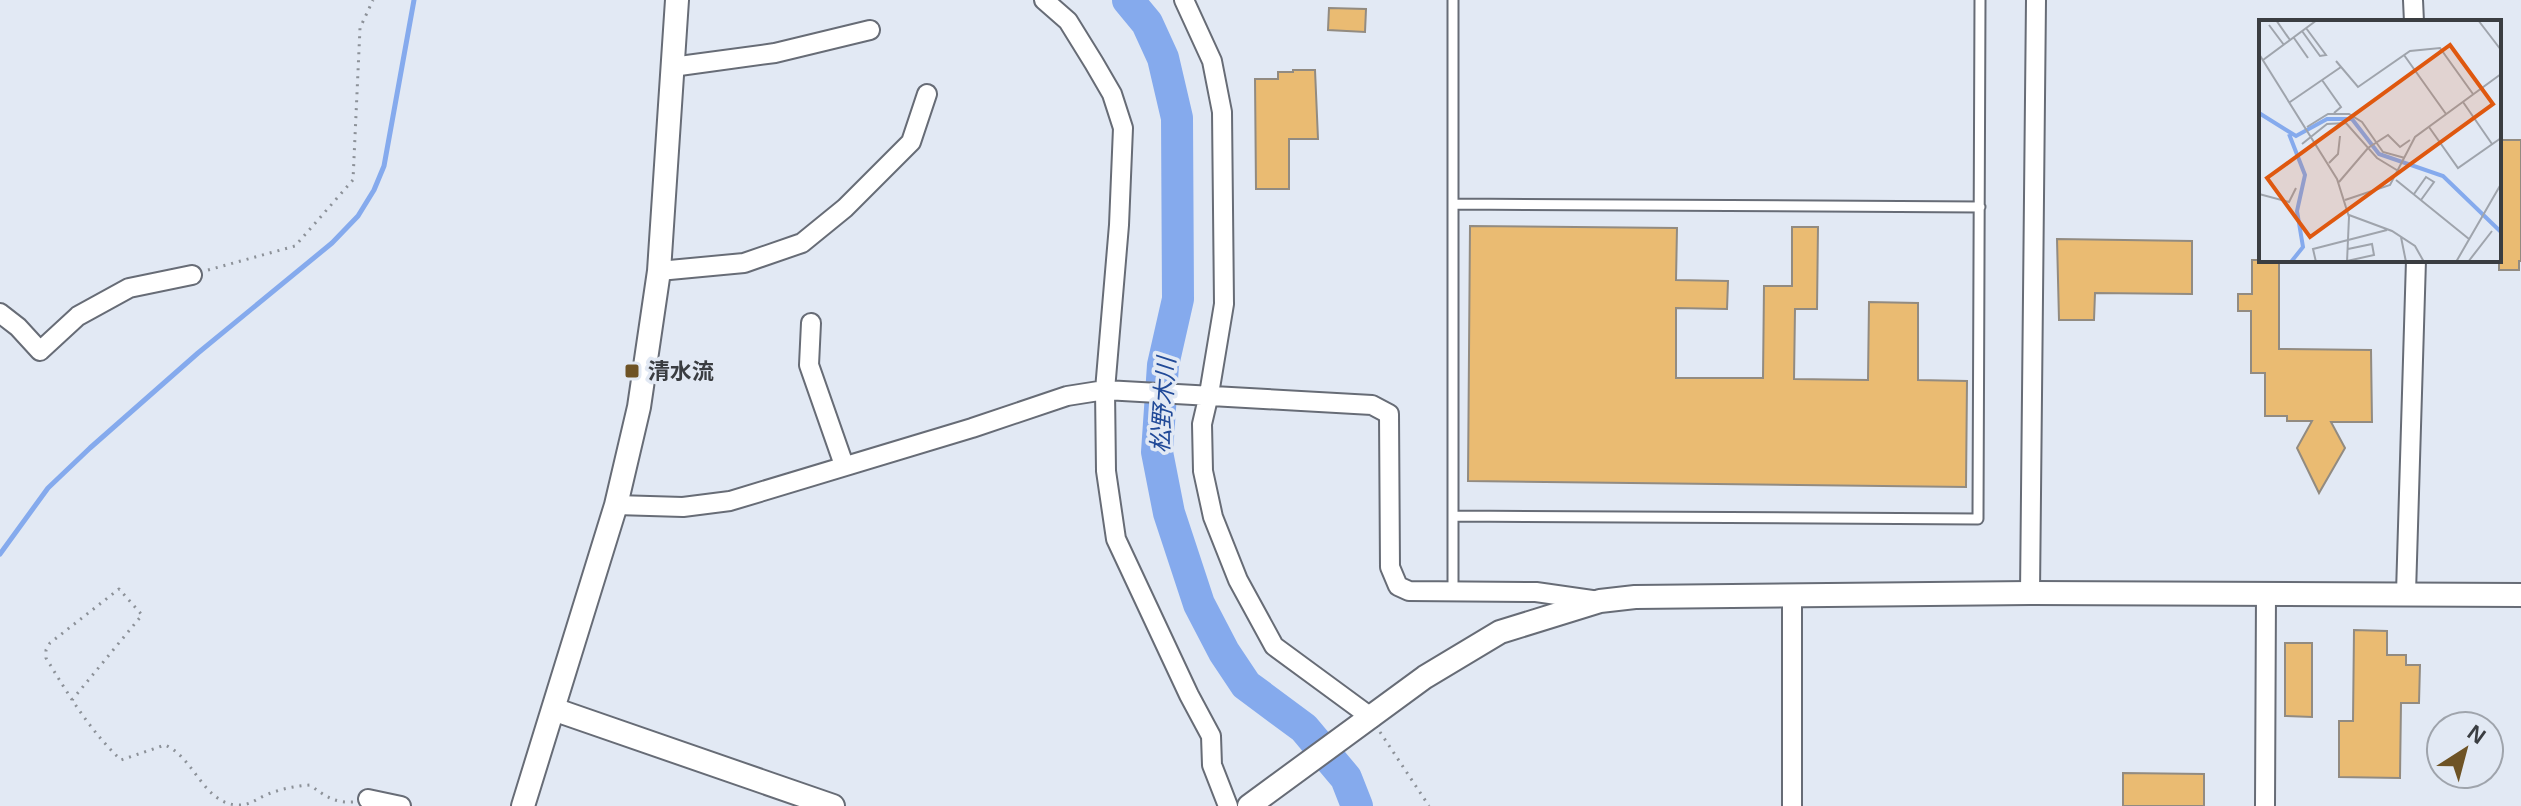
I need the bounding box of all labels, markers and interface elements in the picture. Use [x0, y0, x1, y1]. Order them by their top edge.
inset map [2259, 20, 2501, 262]
water label: 松野木川 [1146, 353, 1180, 454]
place label: 清水流 [648, 359, 714, 384]
marker: 清水流 [623, 362, 641, 380]
north arrow [2425, 710, 2505, 790]
text: N [2463, 719, 2490, 749]

